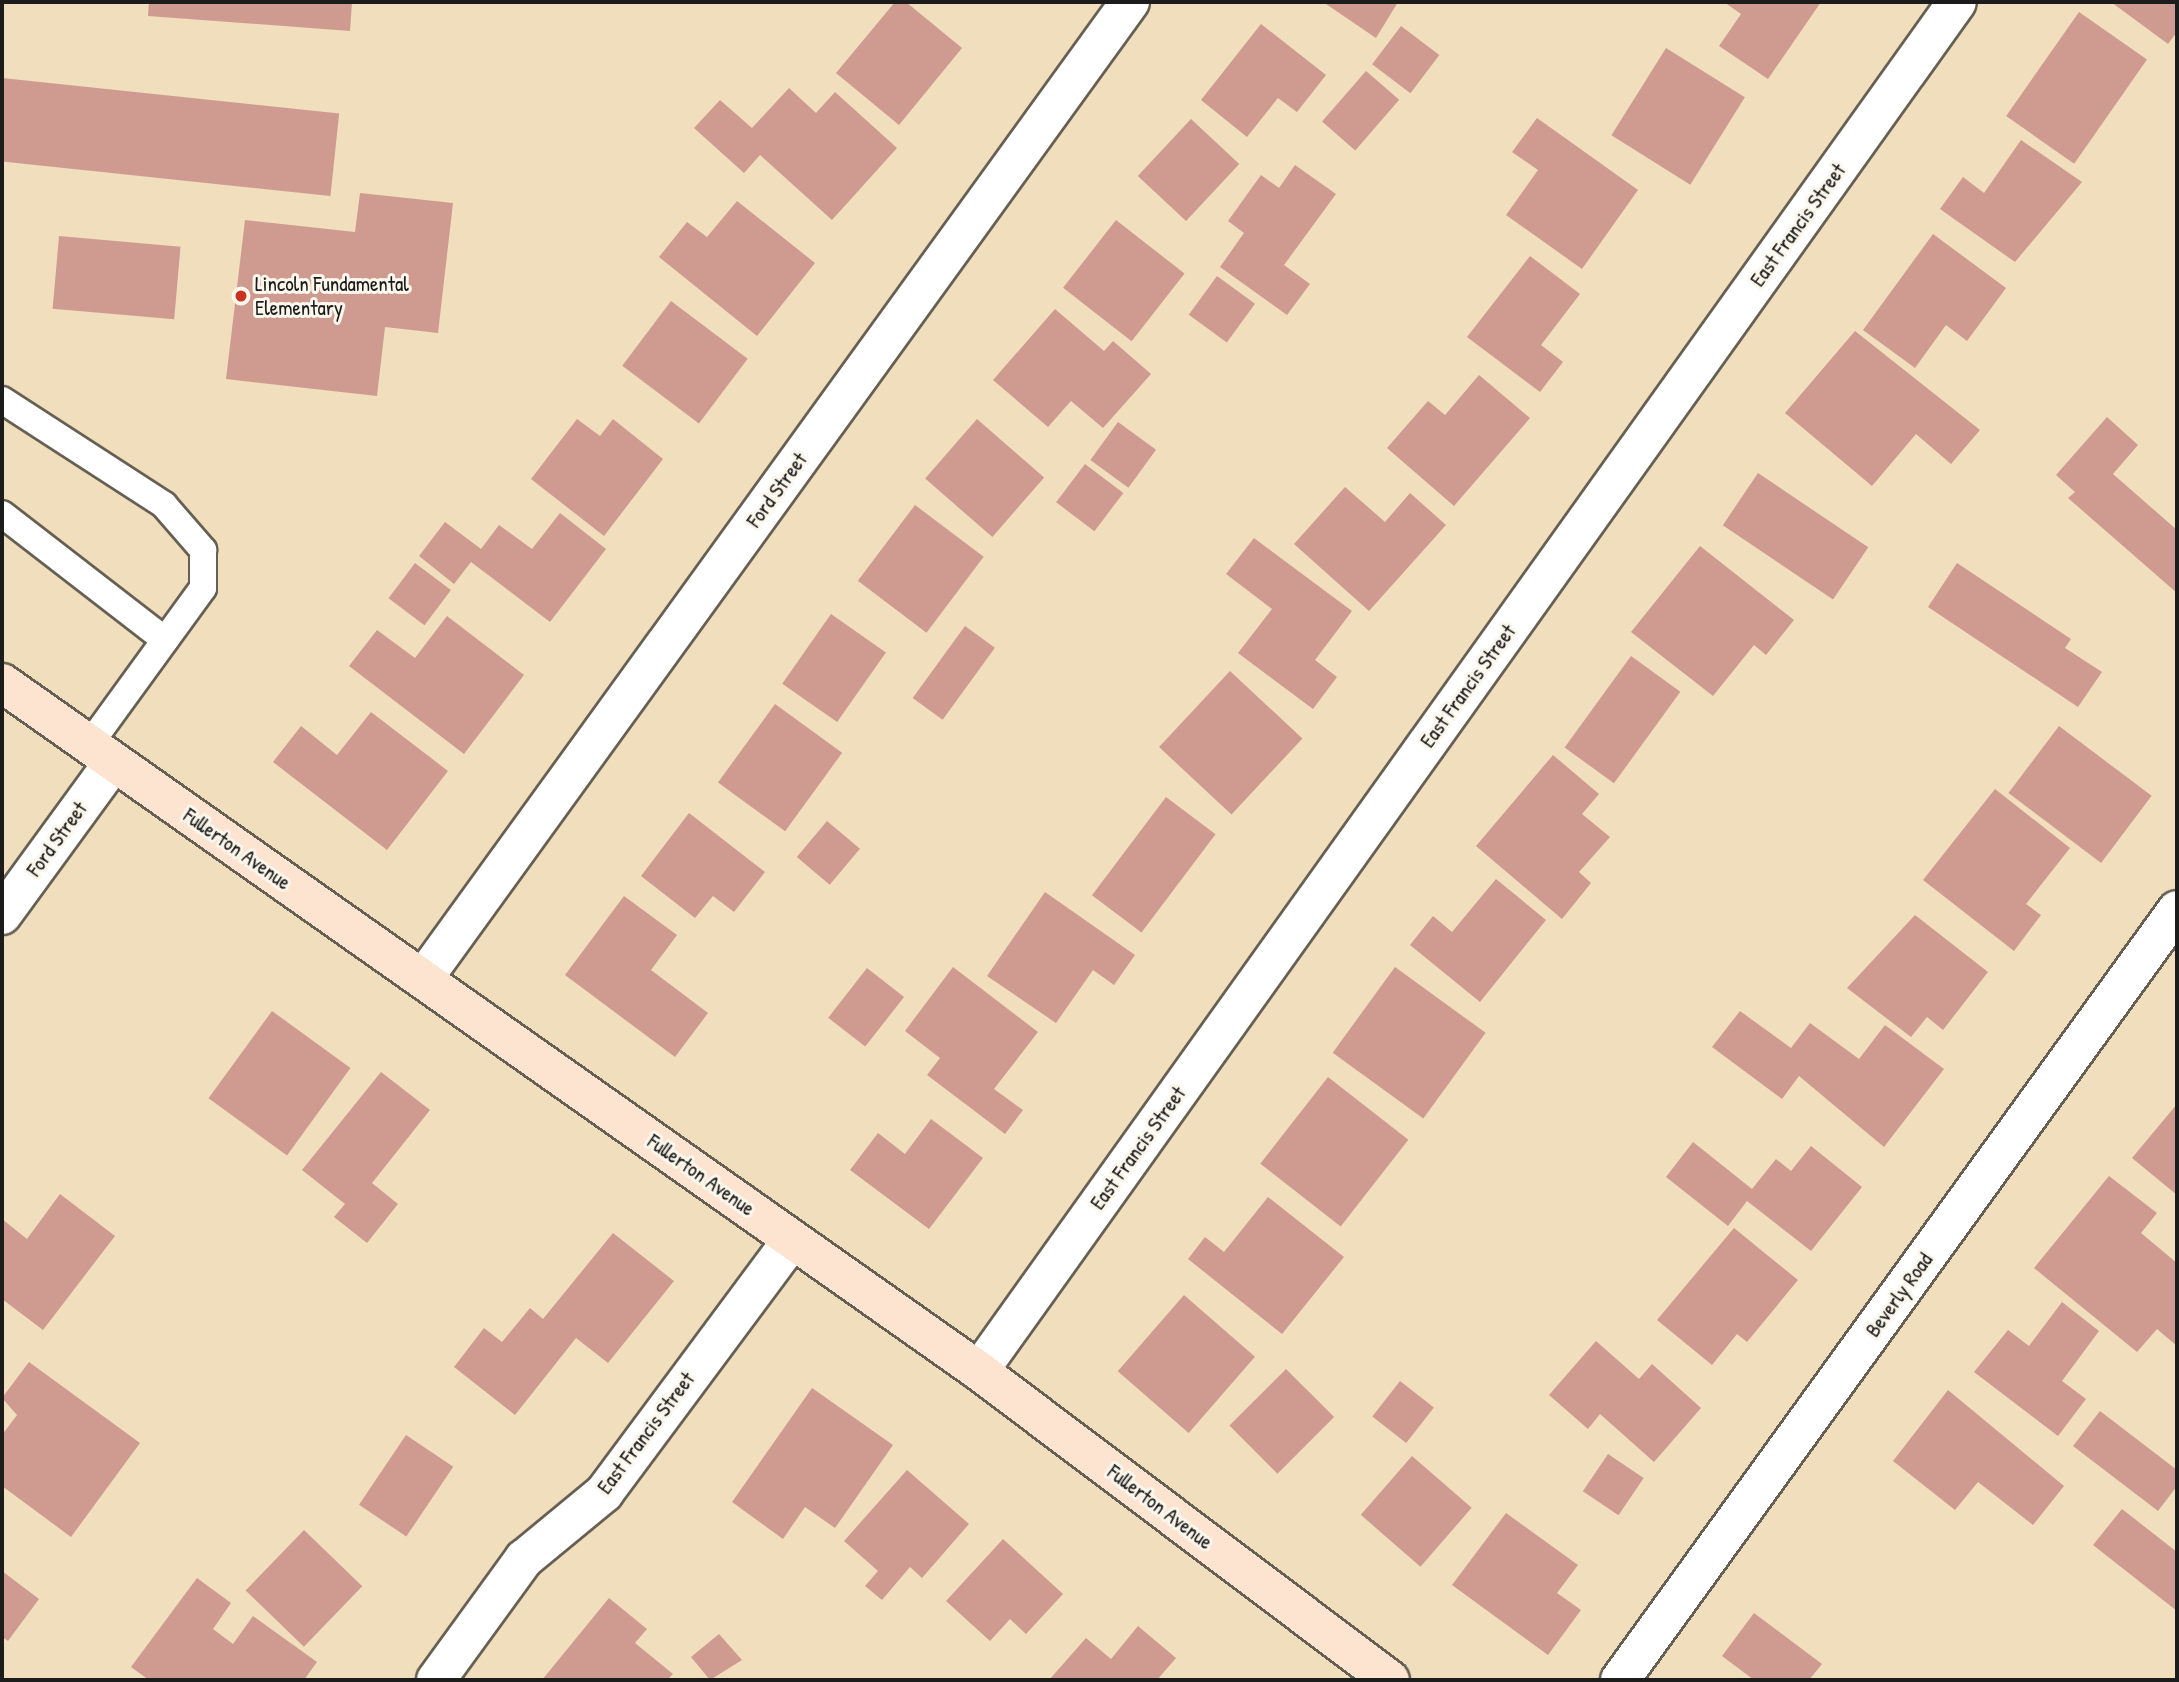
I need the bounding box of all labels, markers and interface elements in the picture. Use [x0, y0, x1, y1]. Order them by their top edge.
street label: East Francis Street [1745, 159, 1851, 291]
place label: Lincoln Fundamental Elementary [255, 271, 409, 321]
marker: Lincoln Fundamental Elementary [233, 288, 249, 304]
street label: Ford Street [741, 448, 813, 532]
street label: East Francis Street [1415, 620, 1521, 752]
street label: Ford Street [21, 797, 93, 881]
street label: Fullerton Avenue [179, 803, 295, 895]
street label: East Francis Street [1085, 1082, 1191, 1214]
street label: Fullerton Avenue [643, 1129, 759, 1221]
street label: Beverly Road [1860, 1248, 1938, 1342]
street label: East Francis Street [592, 1367, 700, 1499]
street label: Fullerton Avenue [1102, 1459, 1218, 1555]

